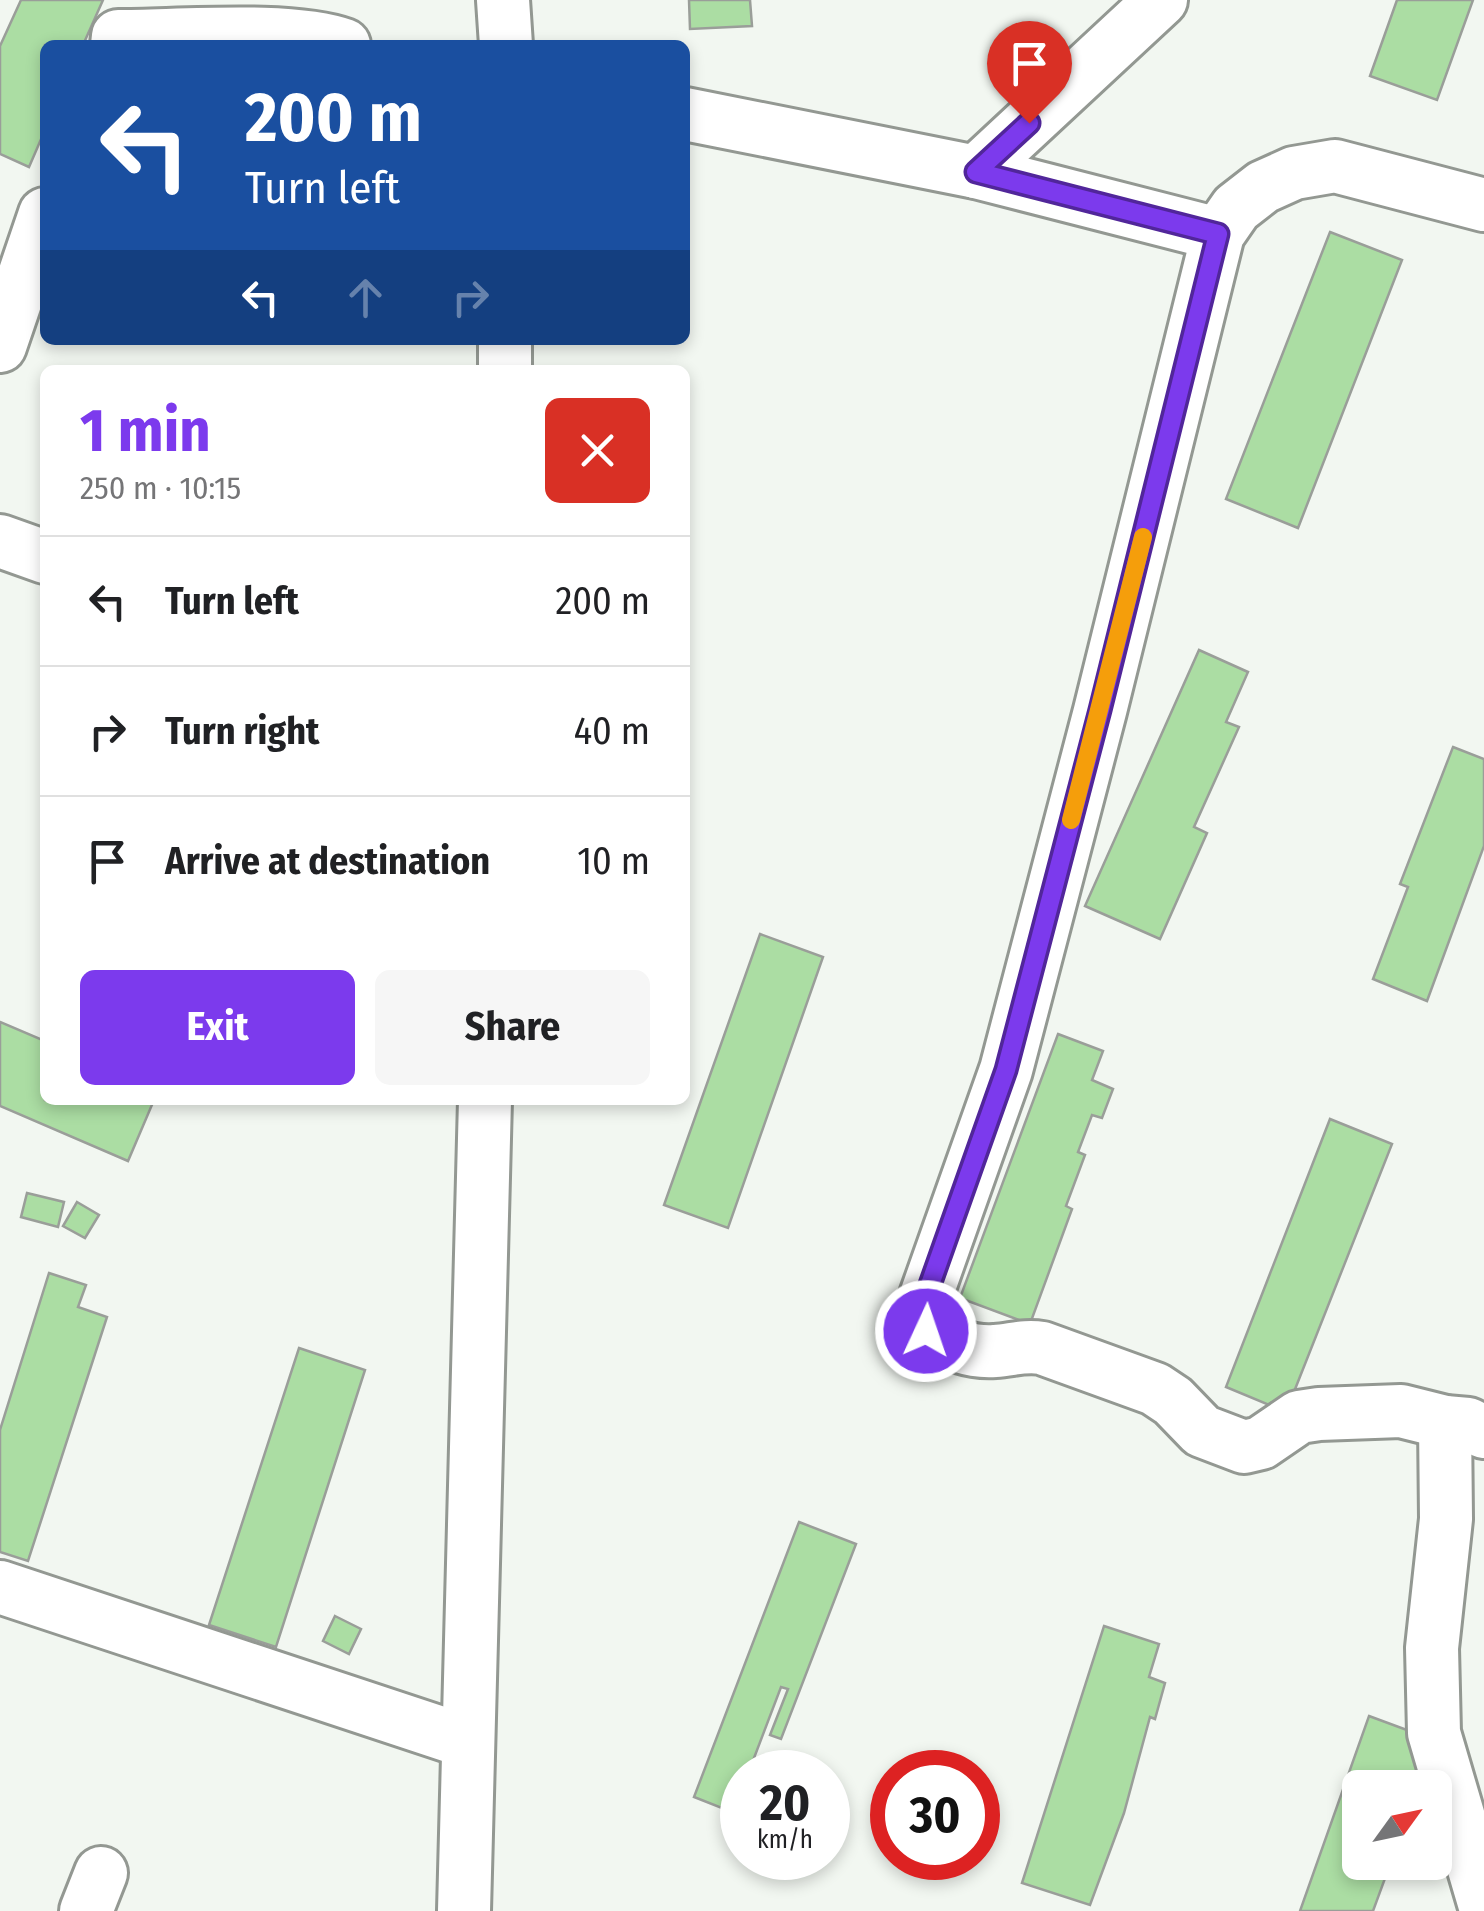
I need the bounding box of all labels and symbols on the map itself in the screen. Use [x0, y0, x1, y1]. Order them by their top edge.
pin [987, 21, 1072, 124]
position arrow [874, 1279, 978, 1383]
speed limit sign: 30 [870, 1750, 1000, 1880]
north arrow [1342, 1770, 1452, 1880]

